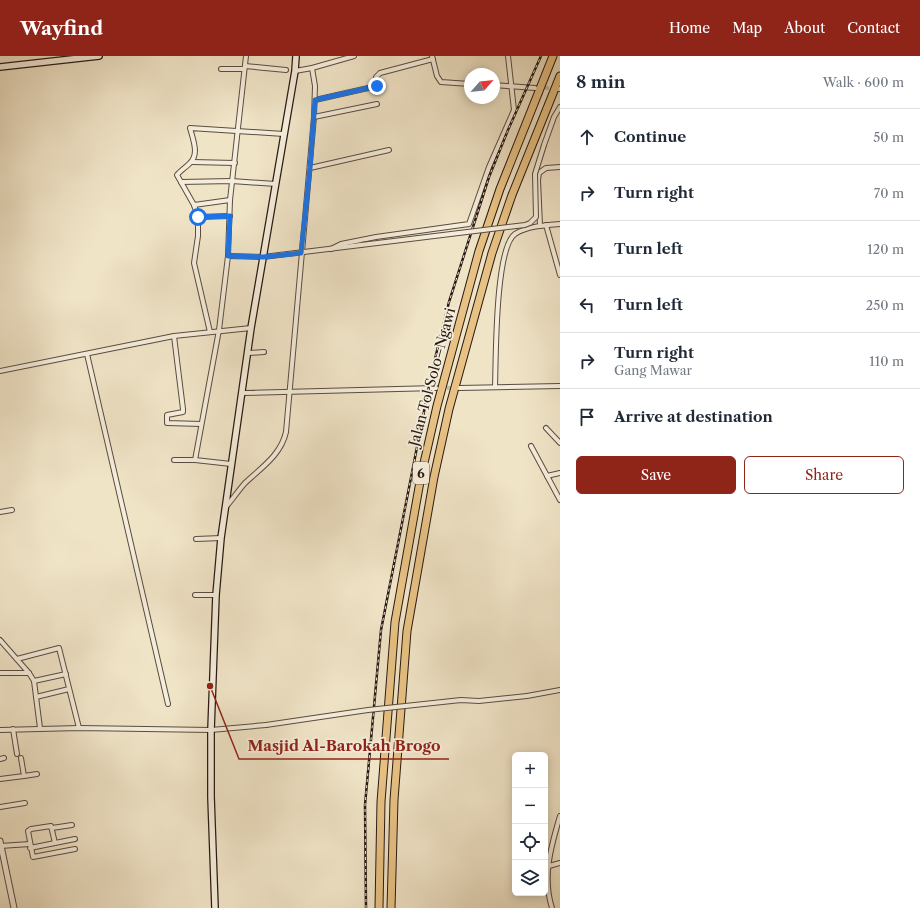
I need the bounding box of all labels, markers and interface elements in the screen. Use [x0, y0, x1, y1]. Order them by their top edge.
text: Wayfind [20, 17, 103, 40]
text: Home [669, 19, 710, 37]
text: Map [732, 19, 762, 37]
text: About [784, 19, 825, 37]
text: Contact [847, 19, 900, 37]
north arrow [464, 68, 500, 104]
text: 8 min [576, 72, 625, 92]
text: Walk · 600 m [823, 74, 904, 90]
route end [368, 77, 386, 95]
icon: ahead [576, 126, 598, 148]
text: Continue [614, 127, 686, 146]
text: 50 m [873, 129, 904, 145]
icon: right [576, 182, 598, 204]
text: Turn right [614, 183, 694, 202]
text: 70 m [874, 185, 904, 201]
route start [189, 208, 207, 226]
icon: left [576, 238, 598, 260]
text: Turn left [614, 239, 683, 258]
text: 120 m [867, 241, 904, 257]
icon: left [576, 294, 598, 316]
text: Turn left [614, 295, 683, 314]
text: 250 m [866, 297, 904, 313]
street label: Jalan Tol Solo–Ngawi [404, 306, 459, 450]
text: Turn right [614, 343, 694, 362]
icon: right [576, 350, 598, 372]
text: 110 m [869, 353, 904, 369]
text: Gang Mawar [614, 362, 692, 378]
icon: arrive [576, 406, 598, 428]
text: Arrive at destination [614, 407, 773, 426]
button: Save [576, 456, 736, 494]
button: Share [744, 456, 904, 494]
road number: 6 [413, 462, 429, 484]
callout: Masjid Al-Barokah Brogo [239, 732, 449, 759]
text: Masjid Al-Barokah Brogo [247, 736, 441, 755]
map controls [512, 752, 548, 896]
button: + [512, 752, 548, 788]
button: − [512, 788, 548, 824]
button: locate [512, 824, 548, 860]
button: layers [512, 860, 548, 896]

